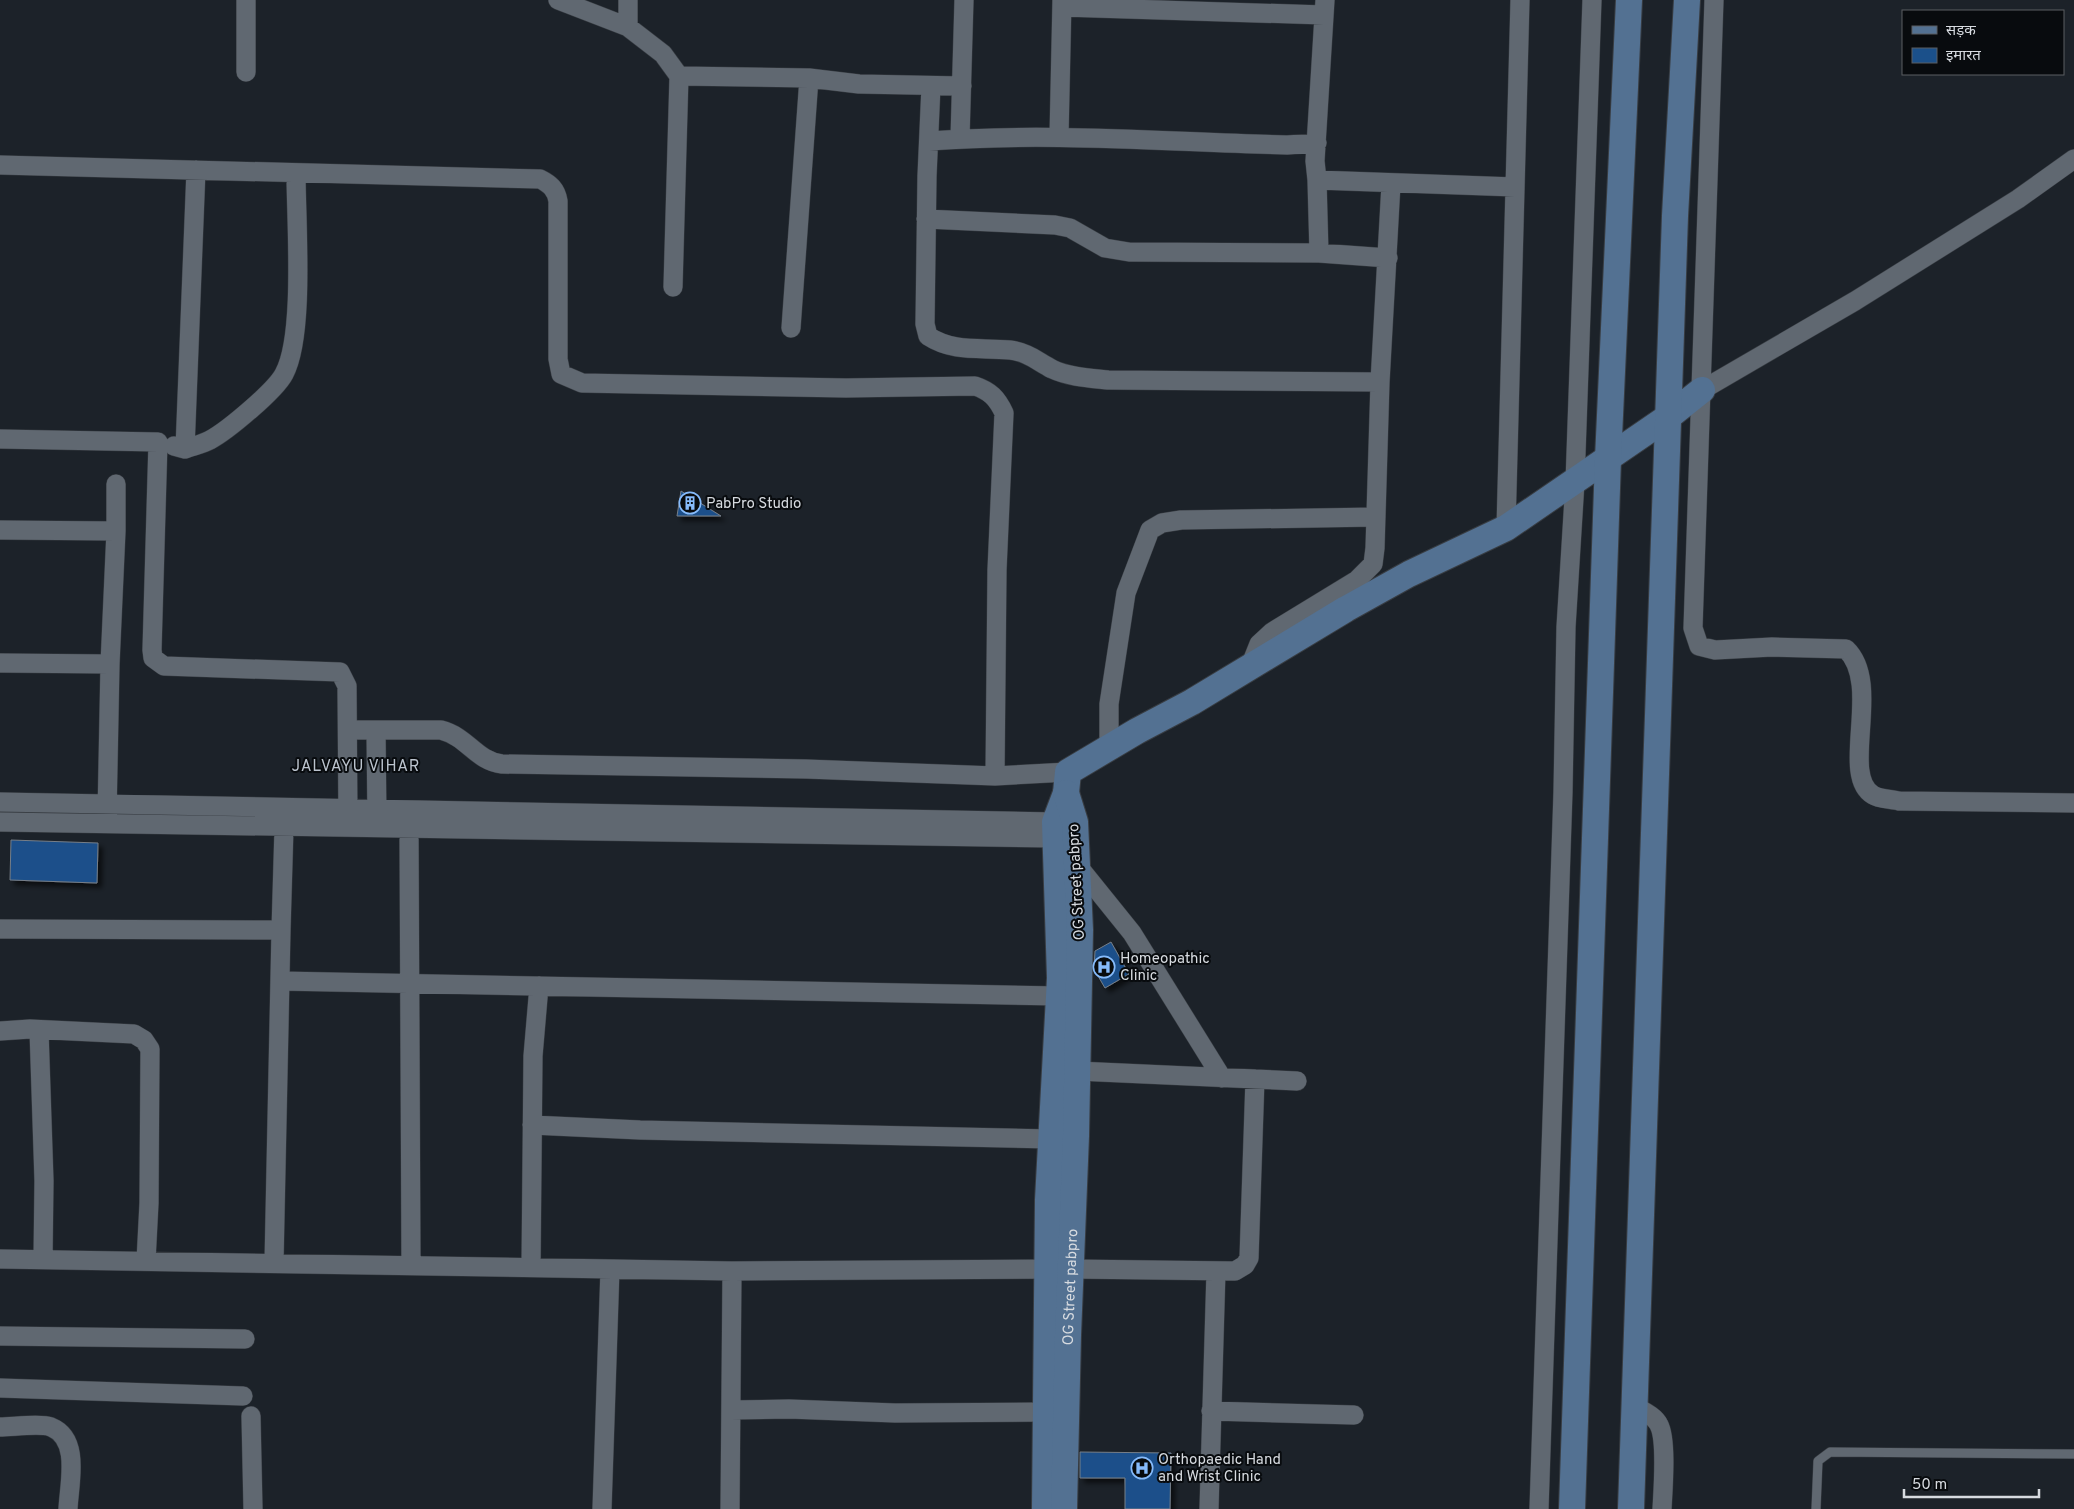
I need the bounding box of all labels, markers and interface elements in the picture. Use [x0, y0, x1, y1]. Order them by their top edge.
legend [1902, 10, 2064, 75]
text: सड़क [1946, 22, 1976, 41]
text: इमारत [1946, 47, 1981, 66]
building icon: PabPro Studio [678, 491, 702, 515]
place label: PabPro Studio [706, 495, 801, 514]
district label: JALVAYU VIHAR [292, 757, 420, 777]
street label: OG Street pabpro [1065, 823, 1090, 941]
place label: Homeopathic Clinic [1120, 950, 1210, 986]
hospital icon: Homeopathic Clinic [1092, 955, 1116, 979]
street label: OG Street pabpro [1060, 1228, 1083, 1346]
place label: Orthopaedic Hand and Wrist Clinic [1158, 1451, 1281, 1487]
hospital icon: Orthopaedic Hand and Wrist Clinic [1130, 1456, 1154, 1480]
scale bar [1904, 1466, 2039, 1498]
text: 50 m [1912, 1476, 1947, 1495]

